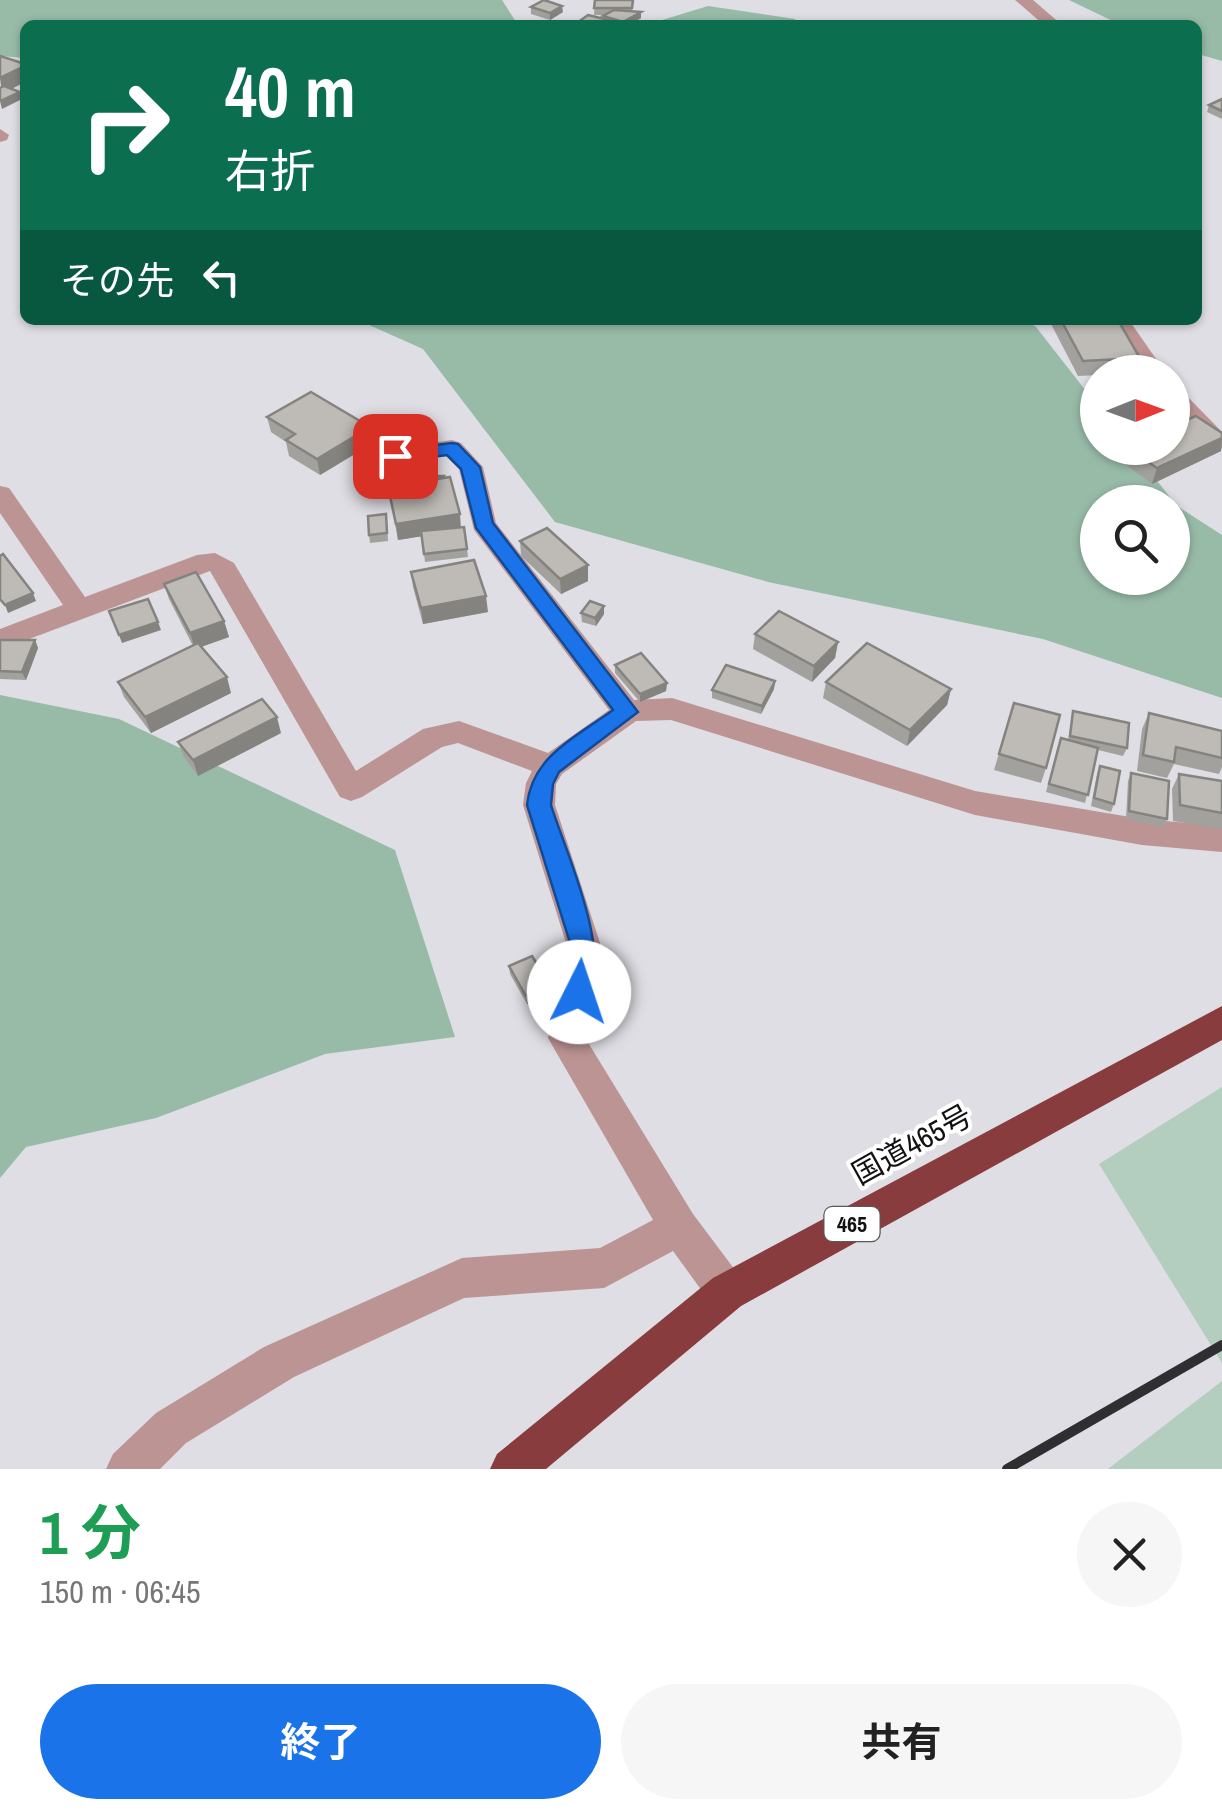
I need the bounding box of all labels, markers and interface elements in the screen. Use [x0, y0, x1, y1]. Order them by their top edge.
text: 40 m [225, 45, 356, 139]
icon: right [60, 60, 190, 190]
text: 右折 [225, 140, 315, 201]
icon: left [194, 250, 249, 305]
text: その先 [60, 255, 174, 306]
north arrow [1080, 355, 1190, 465]
map controls [1080, 355, 1190, 595]
pin [353, 414, 438, 499]
icon: arrive [368, 429, 423, 484]
button: search [1080, 485, 1190, 595]
position arrow [527, 940, 631, 1044]
street label: 国道465号 [845, 1095, 979, 1193]
road number: 465 [824, 1207, 880, 1241]
text: 1 分 [40, 1492, 141, 1573]
button: close [1077, 1502, 1182, 1607]
text: 150 m · 06:45 [40, 1570, 200, 1613]
button: 終了 [40, 1684, 601, 1799]
button: 共有 [621, 1684, 1182, 1799]

